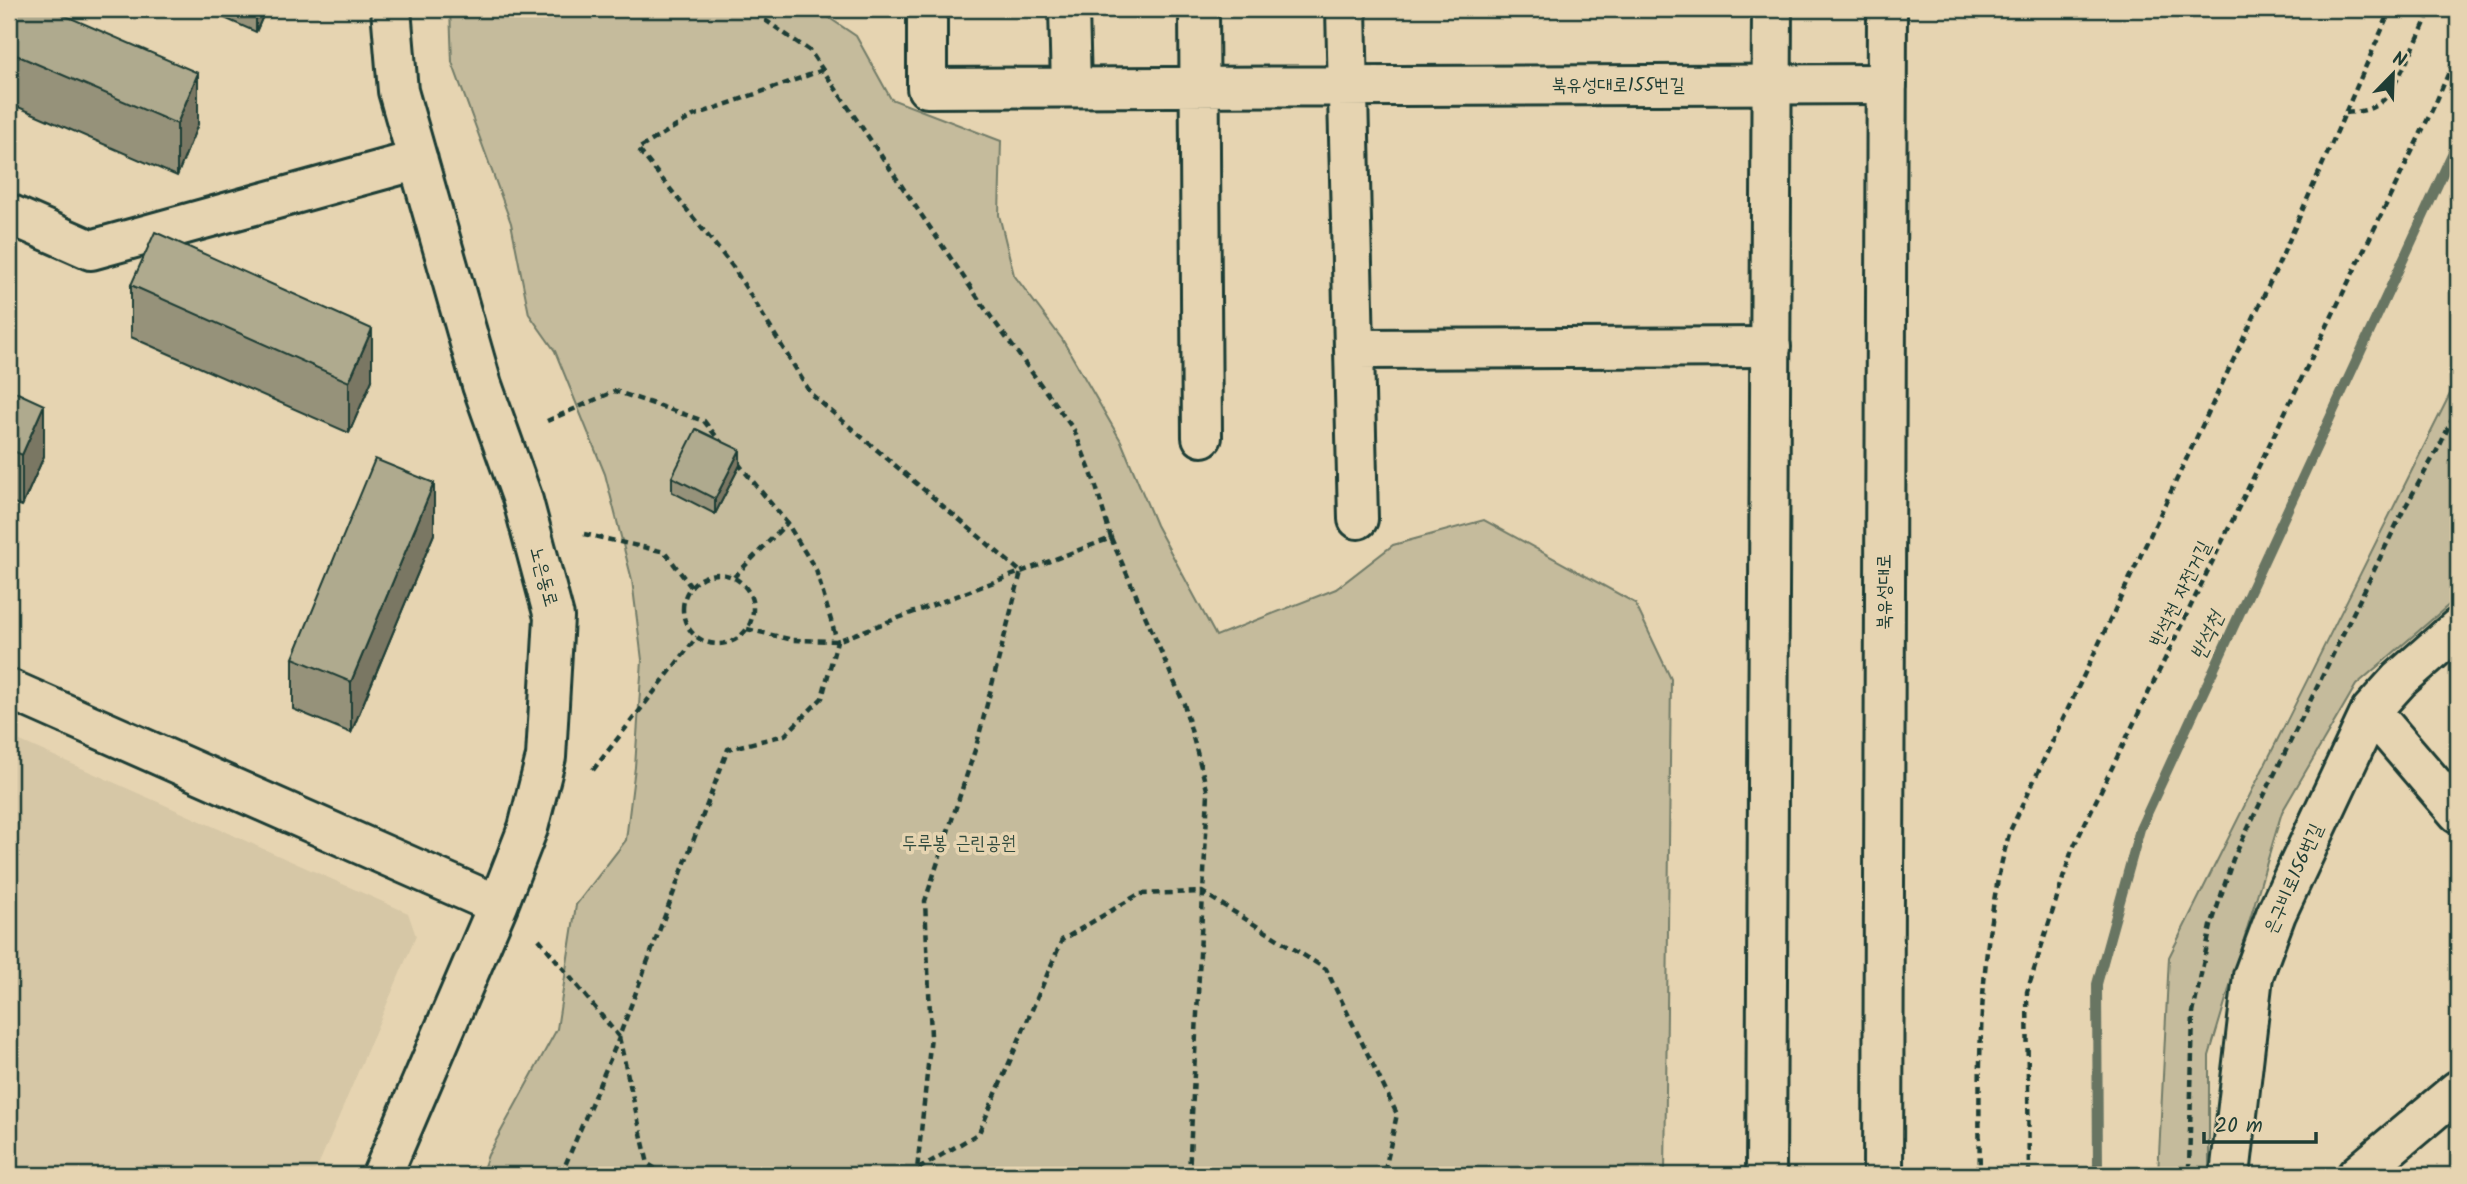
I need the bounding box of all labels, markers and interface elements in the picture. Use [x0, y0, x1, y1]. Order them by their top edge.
north arrow [2358, 38, 2428, 108]
text: N [2387, 44, 2410, 76]
street label: 북유성대로155번길 [1551, 71, 1685, 101]
street label: 반석천 자전거길 [2146, 537, 2216, 651]
street label: 노은동로 [521, 544, 565, 610]
street label: 북유성대로 [1870, 554, 1900, 630]
water label: 반석천 [2186, 608, 2230, 664]
street label: 은구비로156번길 [2256, 819, 2332, 939]
park label: 두루봉 근린공원 [902, 829, 1016, 859]
scale bar [2204, 1100, 2316, 1144]
text: 20 m [2215, 1110, 2263, 1143]

